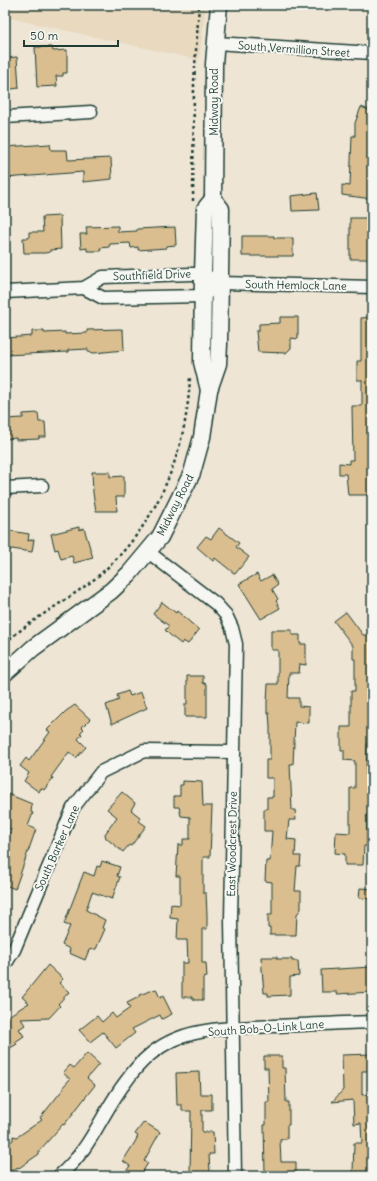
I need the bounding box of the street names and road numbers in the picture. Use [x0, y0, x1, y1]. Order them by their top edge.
street label: South Vermillion Street [238, 38, 351, 60]
street label: Midway Road [207, 68, 221, 136]
street label: Southfield Drive [113, 267, 191, 283]
street label: South Hemlock Lane [245, 277, 347, 293]
street label: Midway Road [153, 471, 197, 538]
street label: East Woodcrest Drive [224, 791, 240, 897]
street label: South Barker Lane [32, 803, 82, 893]
street label: South Bob-O-Link Lane [207, 1017, 325, 1039]

